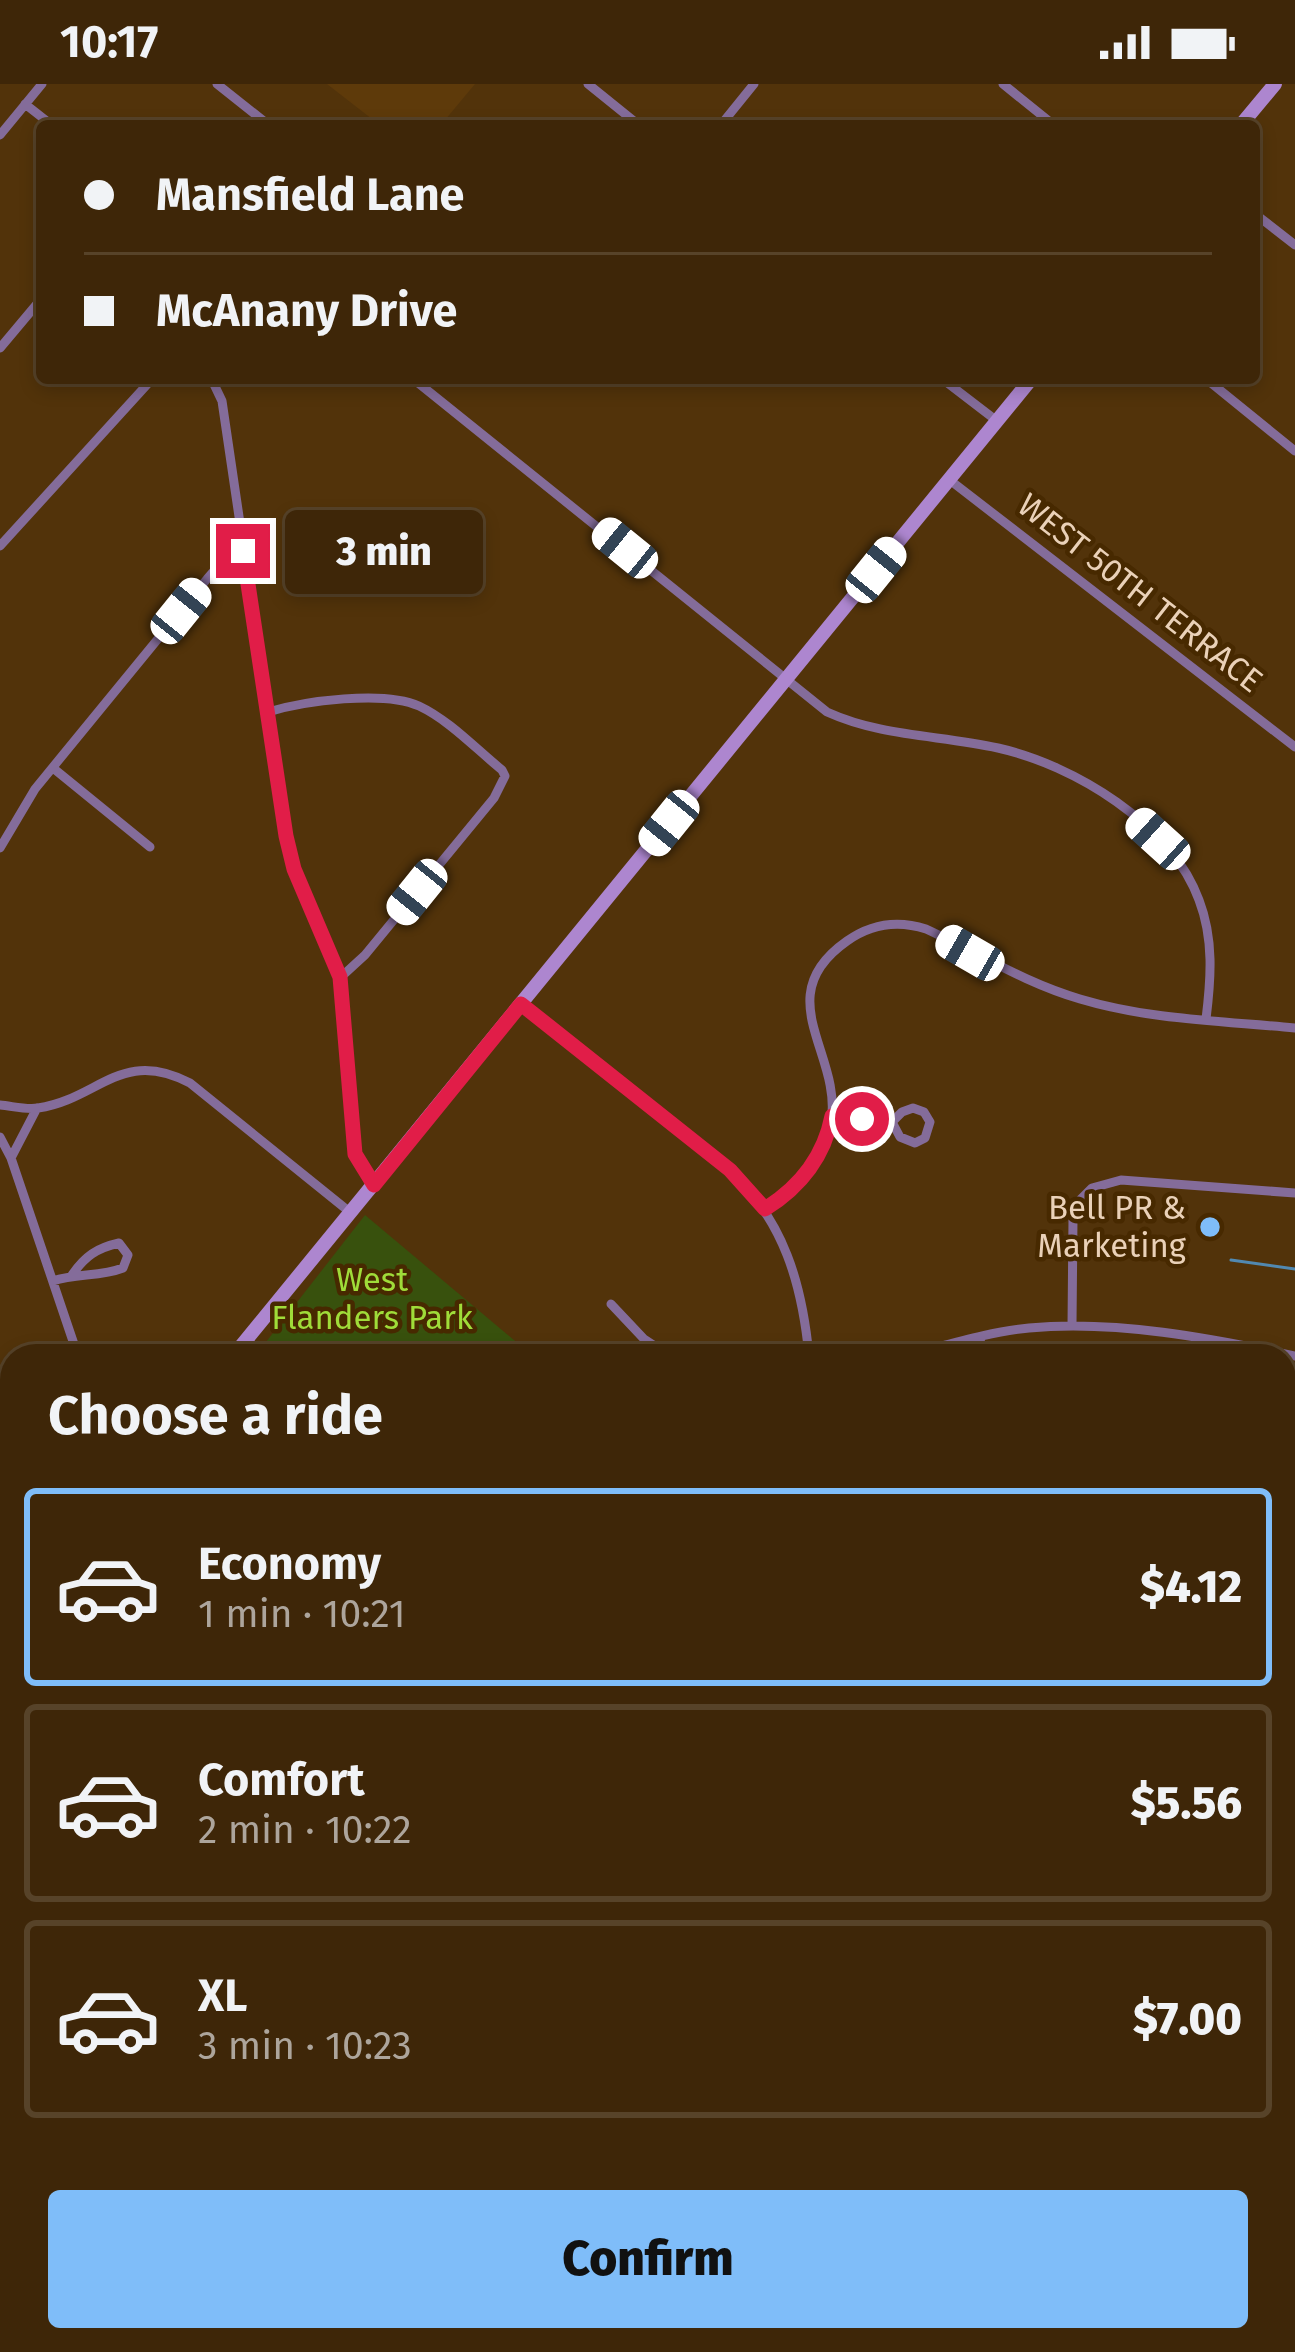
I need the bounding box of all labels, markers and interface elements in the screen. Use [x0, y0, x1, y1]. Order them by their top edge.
text: 10:17 [60, 15, 158, 69]
text: Mansfield Lane [156, 168, 464, 222]
text: McAnany Drive [156, 284, 457, 338]
street label: WEST 50TH TERRACE [1010, 485, 1270, 701]
callout: 3 min [285, 509, 483, 593]
car [586, 511, 664, 585]
route end [216, 524, 270, 578]
text: 3 min [336, 529, 432, 575]
car [839, 531, 913, 609]
car [144, 572, 218, 650]
car [632, 784, 706, 862]
car [1119, 802, 1197, 876]
car [380, 853, 454, 931]
car [930, 919, 1010, 987]
route start [835, 1092, 889, 1146]
place label: Bell PR & Marketing [1037, 1188, 1187, 1266]
marker: Bell PR & Marketing [1197, 1214, 1223, 1240]
park label: West Flanders Park [271, 1260, 473, 1338]
text: Choose a ride [48, 1384, 383, 1448]
icon: car [54, 1533, 162, 1641]
text: Economy [198, 1537, 381, 1591]
text: $4.12 [1140, 1560, 1242, 1614]
text: 1 min · 10:21 [198, 1591, 406, 1637]
icon: car [54, 1749, 162, 1857]
text: Comfort [198, 1753, 365, 1807]
text: $5.56 [1131, 1776, 1242, 1830]
text: 2 min · 10:22 [198, 1807, 412, 1853]
icon: car [54, 1965, 162, 2073]
text: XL [198, 1969, 247, 2023]
text: $7.00 [1133, 1992, 1242, 2046]
text: 3 min · 10:23 [198, 2023, 412, 2069]
button: Confirm [48, 2190, 1248, 2328]

